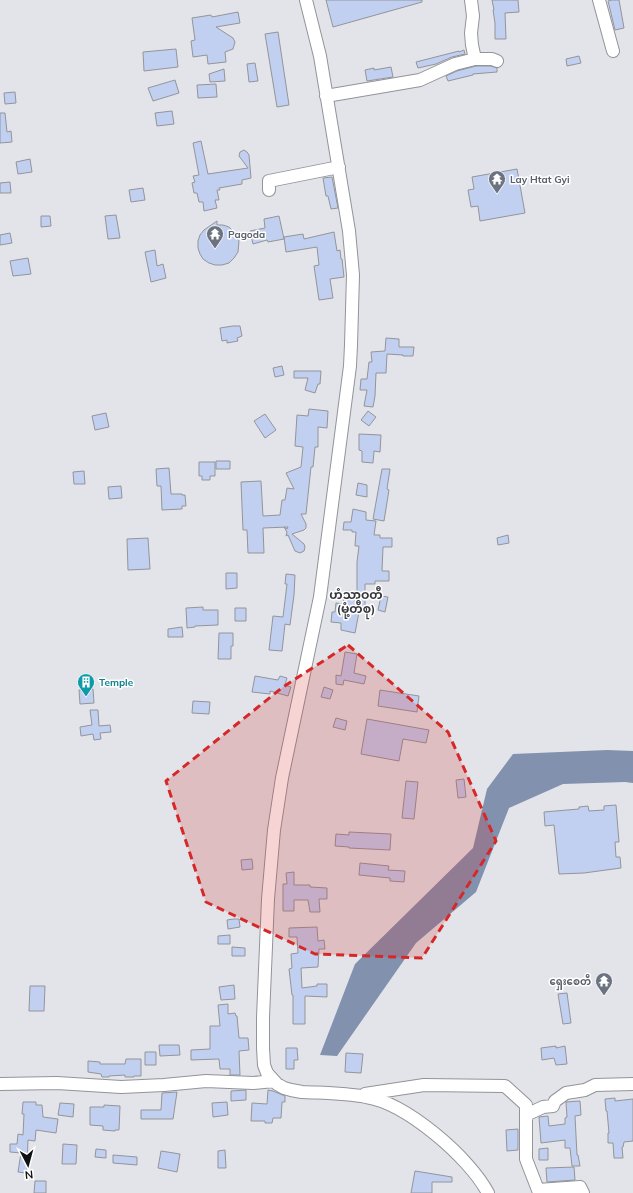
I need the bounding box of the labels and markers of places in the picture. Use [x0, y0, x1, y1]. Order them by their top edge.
temple icon: Lay Htat Gyi [487, 169, 507, 194]
place label: Lay Htat Gyi [510, 173, 570, 186]
temple icon: Pagoda [205, 224, 225, 249]
place label: Pagoda [228, 228, 265, 241]
building icon: Temple [76, 672, 96, 697]
place label: Temple [99, 676, 134, 689]
temple icon: ရှေးစေတီ [594, 971, 614, 996]
place label: ရှေးစေတီ [549, 974, 591, 991]

